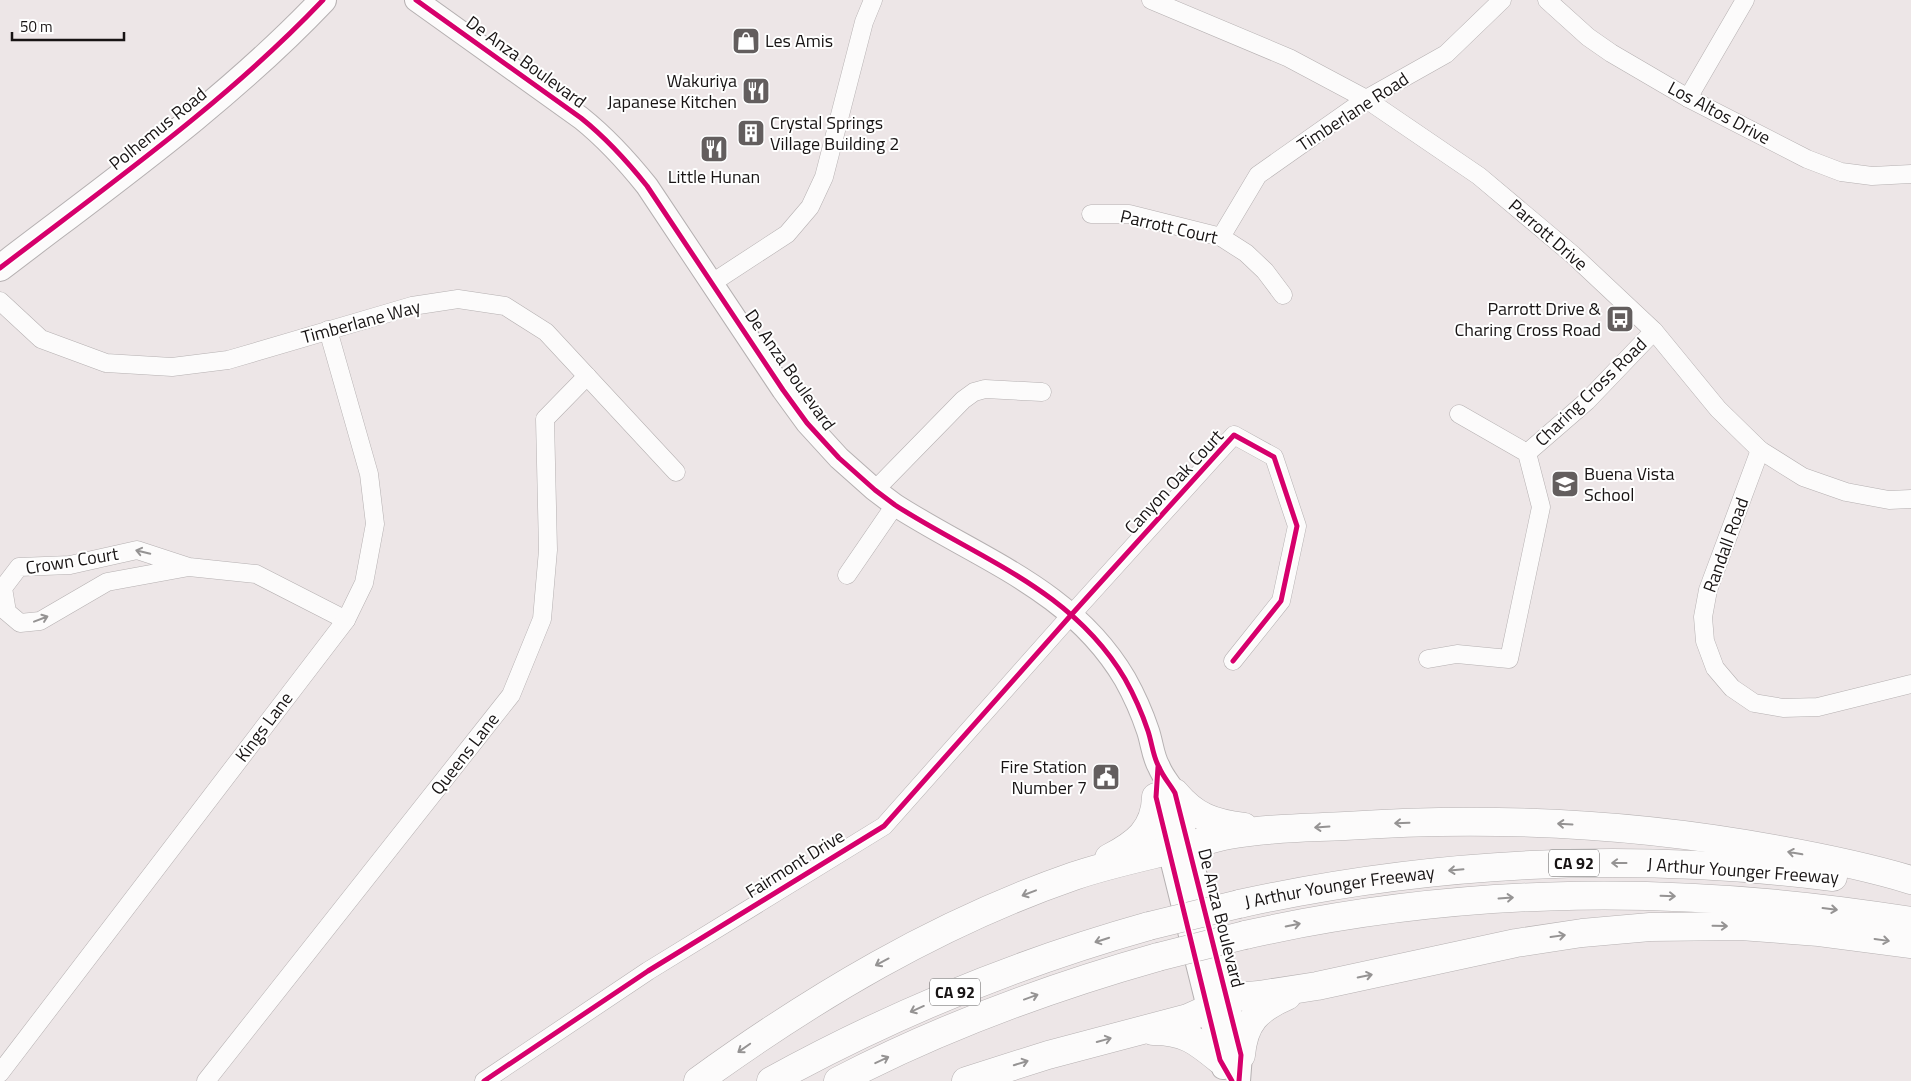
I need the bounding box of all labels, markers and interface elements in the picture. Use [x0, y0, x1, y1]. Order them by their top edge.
street label: De Anza Boulevard [461, 9, 592, 114]
scale bar [12, 10, 125, 42]
text: 50 m [20, 15, 53, 38]
shop icon: Les Amis [731, 26, 761, 56]
place label: Les Amis [765, 27, 833, 54]
street label: Timberlane Road [1292, 65, 1414, 158]
place label: Wakuriya Japanese Kitchen [607, 67, 737, 115]
street label: Los Altos Drive [1663, 74, 1775, 151]
restaurant icon: Wakuriya Japanese Kitchen [741, 76, 771, 106]
street label: Polhemus Road [103, 81, 212, 177]
place label: Crystal Springs Village Building 2 [770, 109, 899, 157]
building icon: Crystal Springs Village Building 2 [736, 118, 766, 148]
restaurant icon: Little Hunan [699, 134, 729, 164]
place label: Little Hunan [668, 163, 760, 190]
street label: Parrott Drive [1503, 193, 1594, 277]
street label: Parrott Court [1118, 202, 1221, 251]
street label: Timberlane Way [298, 293, 424, 350]
place label: Parrott Drive & Charing Cross Road [1455, 295, 1602, 343]
street label: De Anza Boulevard [738, 304, 842, 436]
bus stop icon: Parrott Drive & Charing Cross Road [1605, 304, 1635, 334]
street label: Charing Cross Road [1529, 331, 1653, 452]
street label: Canyon Oak Court [1118, 423, 1230, 540]
place label: Buena Vista School [1584, 460, 1675, 508]
school or university icon: Buena Vista School [1550, 469, 1580, 499]
street label: Randall Road [1696, 493, 1755, 596]
street label: Crown Court [24, 540, 121, 581]
one-way arrow [135, 547, 151, 557]
one-way arrow [33, 614, 48, 623]
street label: Kings Lane [228, 686, 299, 767]
street label: Queens Lane [424, 707, 505, 801]
place label: Fire Station Number 7 [1000, 753, 1087, 801]
public building icon: Fire Station Number 7 [1091, 762, 1121, 792]
one-way arrow [1395, 818, 1411, 827]
one-way arrow [1557, 819, 1573, 828]
street label: Fairmont Drive [740, 822, 849, 905]
one-way arrow [1314, 823, 1330, 832]
street label: De Anza Boulevard [1191, 845, 1252, 990]
one-way arrow [1788, 847, 1804, 857]
road number: CA 92 [1549, 850, 1599, 876]
street label: J Arthur Younger Freeway [1646, 850, 1840, 891]
street label: J Arthur Younger Freeway [1242, 858, 1436, 915]
one-way arrow [1611, 858, 1627, 868]
one-way arrow [1449, 865, 1465, 875]
one-way arrow [1021, 889, 1037, 898]
one-way arrow [1660, 891, 1676, 900]
one-way arrow [1498, 893, 1514, 903]
one-way arrow [1822, 904, 1838, 914]
one-way arrow [1284, 920, 1300, 929]
one-way arrow [1712, 921, 1728, 931]
one-way arrow [1550, 931, 1566, 941]
one-way arrow [1094, 935, 1110, 945]
one-way arrow [1874, 935, 1890, 945]
one-way arrow [874, 957, 889, 967]
one-way arrow [1356, 970, 1372, 980]
road number: CA 92 [930, 979, 980, 1006]
one-way arrow [1023, 992, 1039, 1001]
one-way arrow [910, 1004, 925, 1014]
one-way arrow [1095, 1035, 1111, 1044]
one-way arrow [737, 1043, 751, 1053]
one-way arrow [874, 1054, 889, 1064]
one-way arrow [1013, 1057, 1029, 1067]

